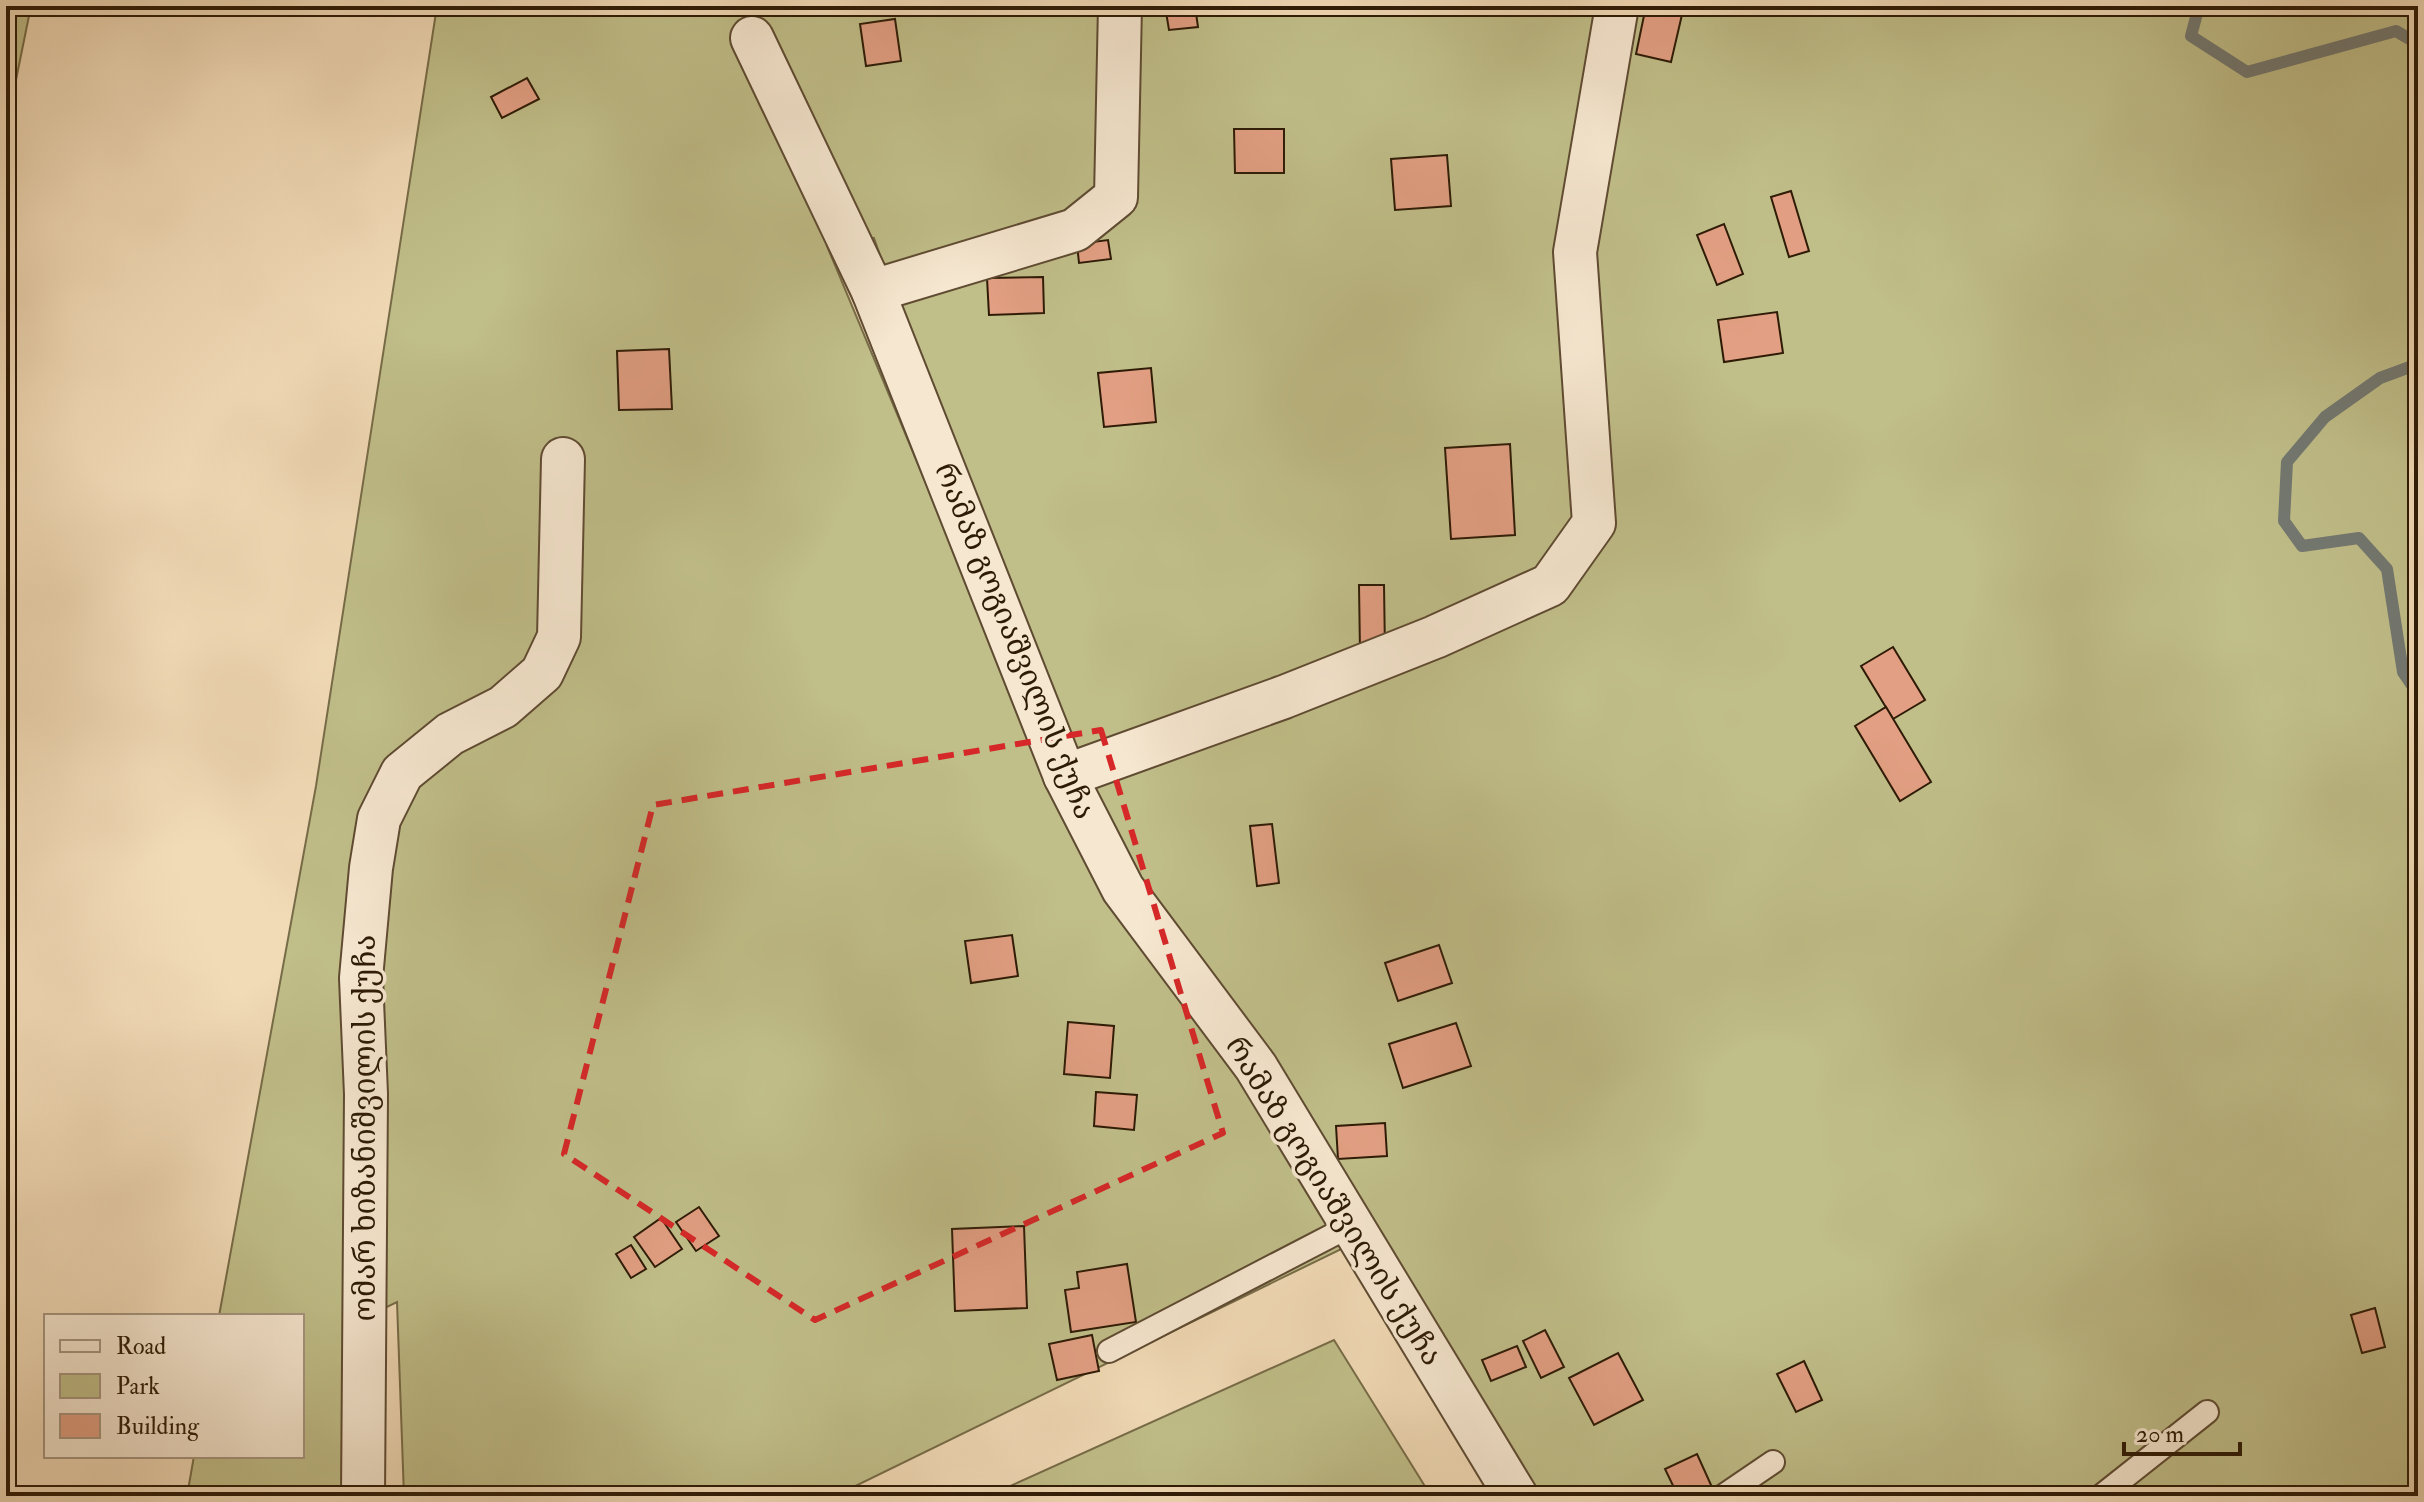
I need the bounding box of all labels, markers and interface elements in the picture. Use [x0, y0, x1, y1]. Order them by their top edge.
street label: რამაზ გოგიაშვილის ქუჩა [926, 457, 1104, 825]
street label: ომარ ხიზანიშვილის ქუჩა [347, 935, 384, 1321]
street label: რამაზ გოგიაშვილის ქუჩა [1217, 1030, 1451, 1372]
legend [44, 1314, 304, 1458]
text: Road [116, 1331, 166, 1362]
text: Park [116, 1371, 160, 1402]
scale bar [2124, 1406, 2240, 1456]
text: Building [116, 1411, 200, 1442]
text: 20 m [2136, 1419, 2185, 1450]

